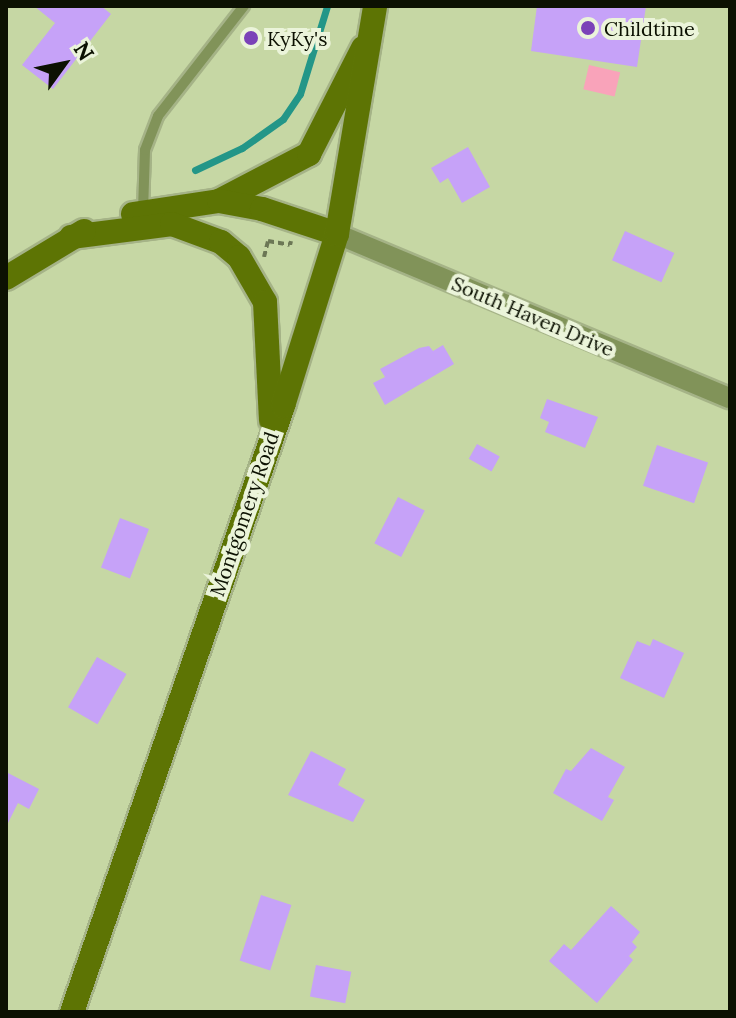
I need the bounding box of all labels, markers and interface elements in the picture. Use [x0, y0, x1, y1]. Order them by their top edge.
place label: Childtime [604, 16, 695, 40]
marker: Childtime [579, 19, 597, 37]
north arrow [24, 24, 104, 104]
place label: KyKy's [267, 26, 327, 50]
marker: KyKy's [242, 29, 260, 47]
text: N [68, 36, 100, 66]
street label: South Haven Drive [448, 271, 618, 361]
street label: Montgomery Road [205, 429, 283, 599]

